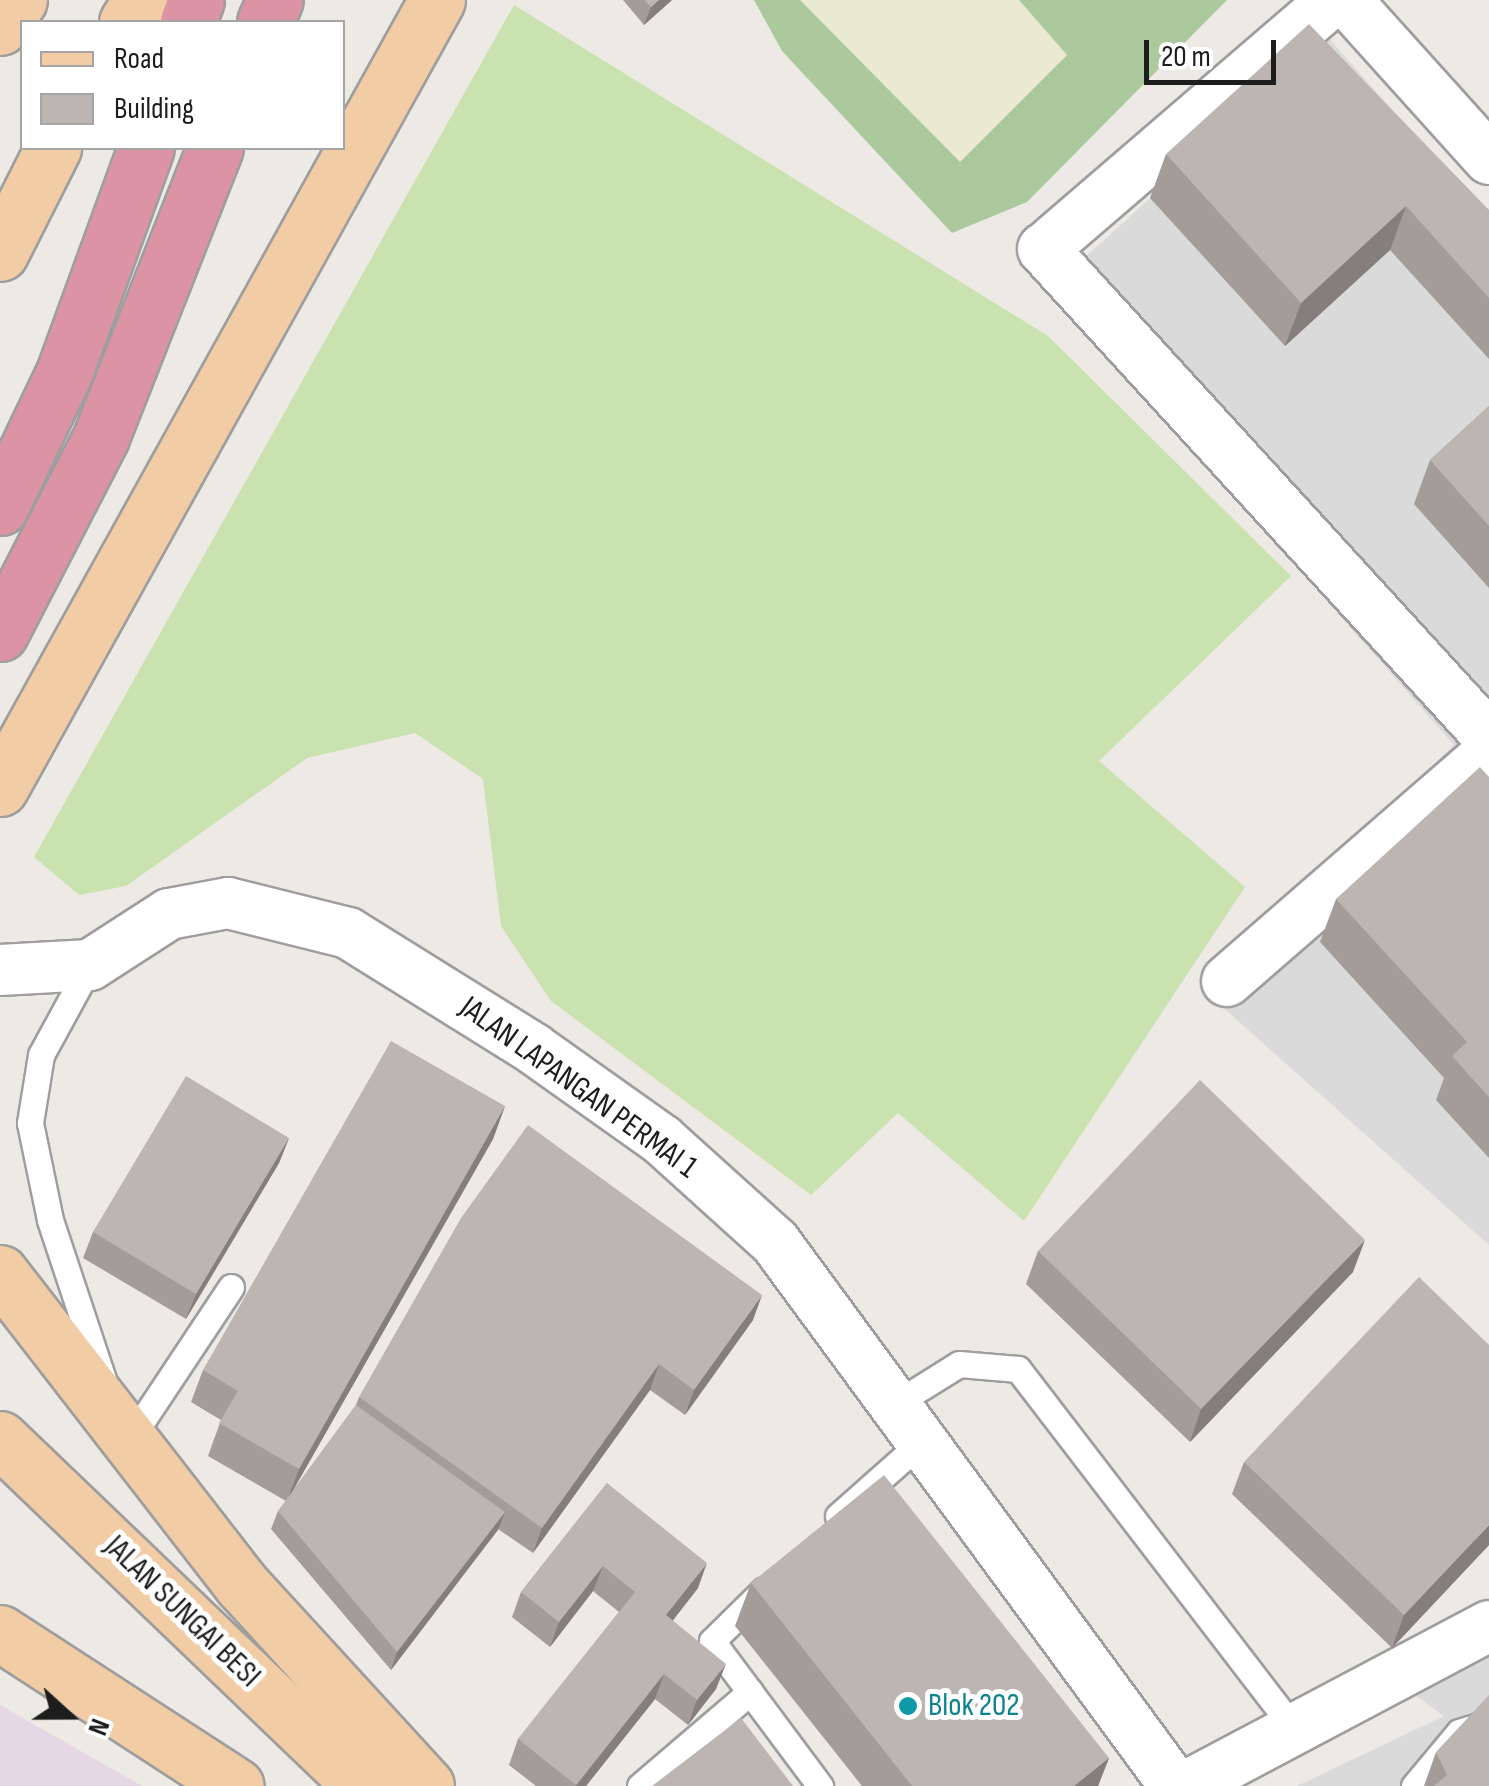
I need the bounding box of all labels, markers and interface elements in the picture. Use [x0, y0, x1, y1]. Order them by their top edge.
legend [20, 20, 345, 150]
scale bar [1149, 20, 1282, 82]
text: 20 m [1161, 39, 1211, 75]
text: Road [114, 41, 164, 77]
text: Building [114, 91, 194, 127]
street label: JALAN LAPANGAN PERMAI 1 [452, 989, 704, 1187]
street label: JALAN SUNGAI BESI [96, 1528, 268, 1696]
north arrow [20, 1666, 120, 1766]
place label: Blok 202 [928, 1687, 1019, 1725]
marker: Blok 202 [897, 1695, 919, 1717]
text: N [80, 1714, 117, 1740]

